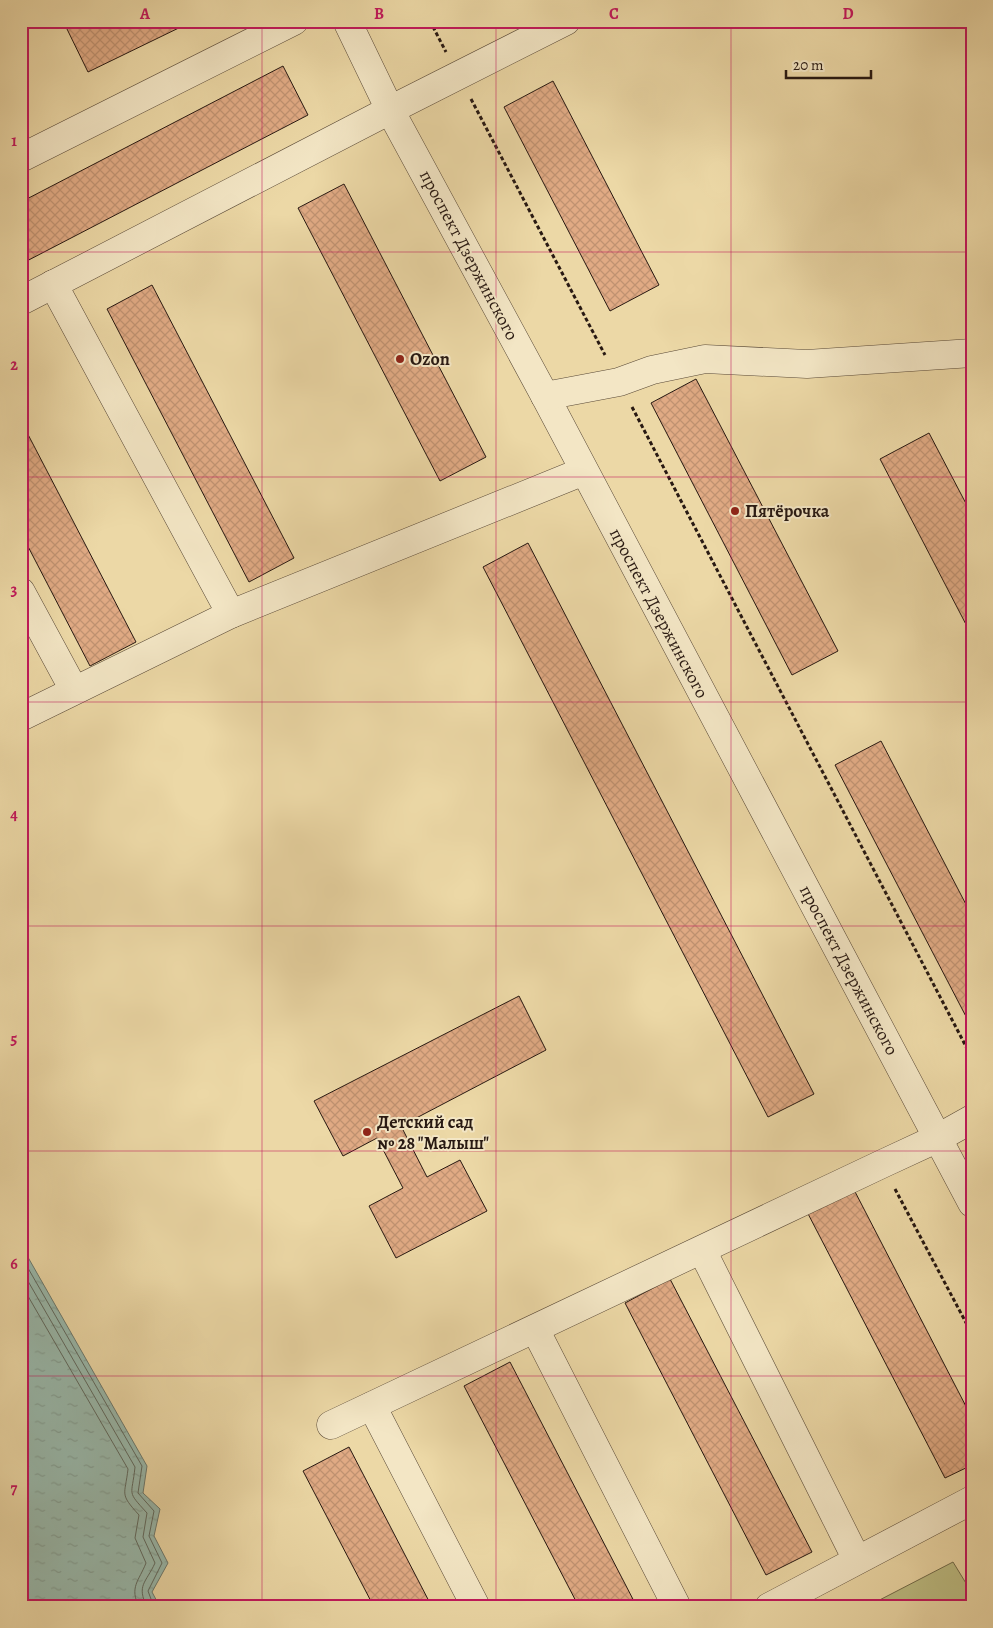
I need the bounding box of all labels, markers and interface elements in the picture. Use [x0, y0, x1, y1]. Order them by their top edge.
text: A [139, 3, 151, 25]
text: B [374, 3, 384, 25]
text: C [609, 3, 619, 25]
text: D [842, 3, 854, 25]
scale bar [786, 48, 870, 80]
text: 20 m [793, 55, 824, 75]
text: 1 [11, 130, 17, 152]
street label: проспект Дзержинского [414, 166, 524, 344]
place label: Ozon [410, 347, 450, 371]
marker: Ozon [394, 353, 406, 365]
text: 2 [10, 354, 18, 376]
place label: Пятёрочка [745, 499, 830, 523]
marker: Пятёрочка [729, 505, 741, 517]
street label: проспект Дзержинского [604, 524, 714, 702]
text: 3 [11, 579, 18, 601]
text: 4 [10, 804, 18, 826]
street label: проспект Дзержинского [794, 881, 904, 1059]
text: 5 [11, 1028, 18, 1050]
place label: Детский сад № 28 "Малыш" [377, 1110, 489, 1155]
marker: Детский сад № 28 "Малыш" [361, 1126, 373, 1138]
text: 6 [10, 1253, 18, 1275]
text: 7 [11, 1478, 18, 1500]

